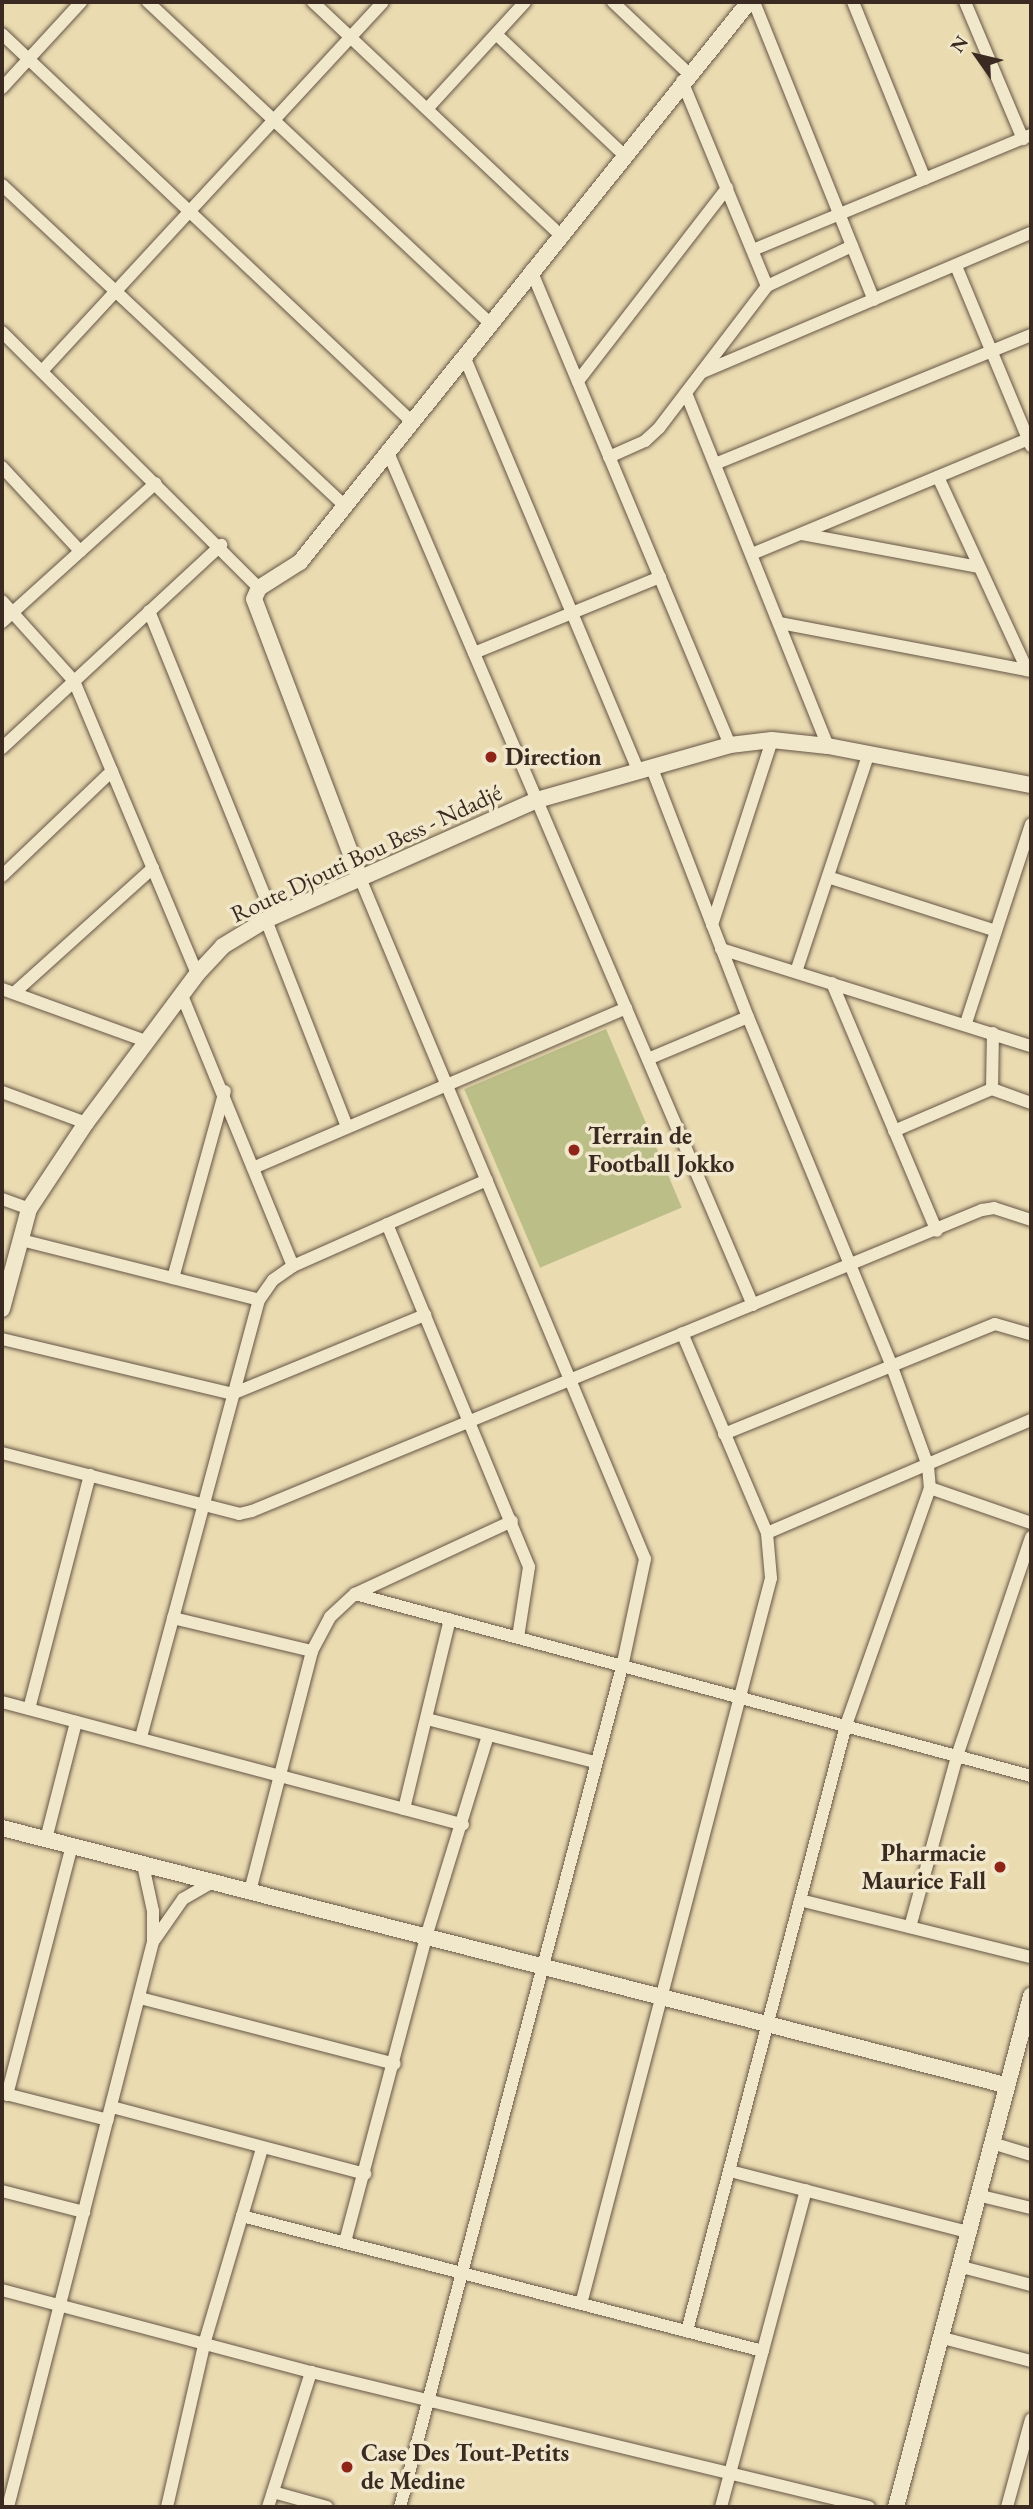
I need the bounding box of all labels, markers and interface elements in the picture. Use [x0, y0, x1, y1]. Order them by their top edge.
north arrow [942, 21, 1012, 91]
text: N [945, 31, 974, 57]
place label: Direction [505, 743, 602, 771]
marker: Direction [483, 749, 499, 765]
street label: Route Djouti Bou Bess - Ndadjé [226, 777, 506, 929]
place label: Terrain de Football Jokko [588, 1122, 734, 1178]
marker: Terrain de Football Jokko [566, 1142, 582, 1158]
place label: Pharmacie Maurice Fall [861, 1839, 986, 1895]
marker: Pharmacie Maurice Fall [992, 1859, 1008, 1875]
place label: Case Des Tout-Petits de Medine [361, 2439, 569, 2495]
marker: Case Des Tout-Petits de Medine [339, 2459, 355, 2475]

